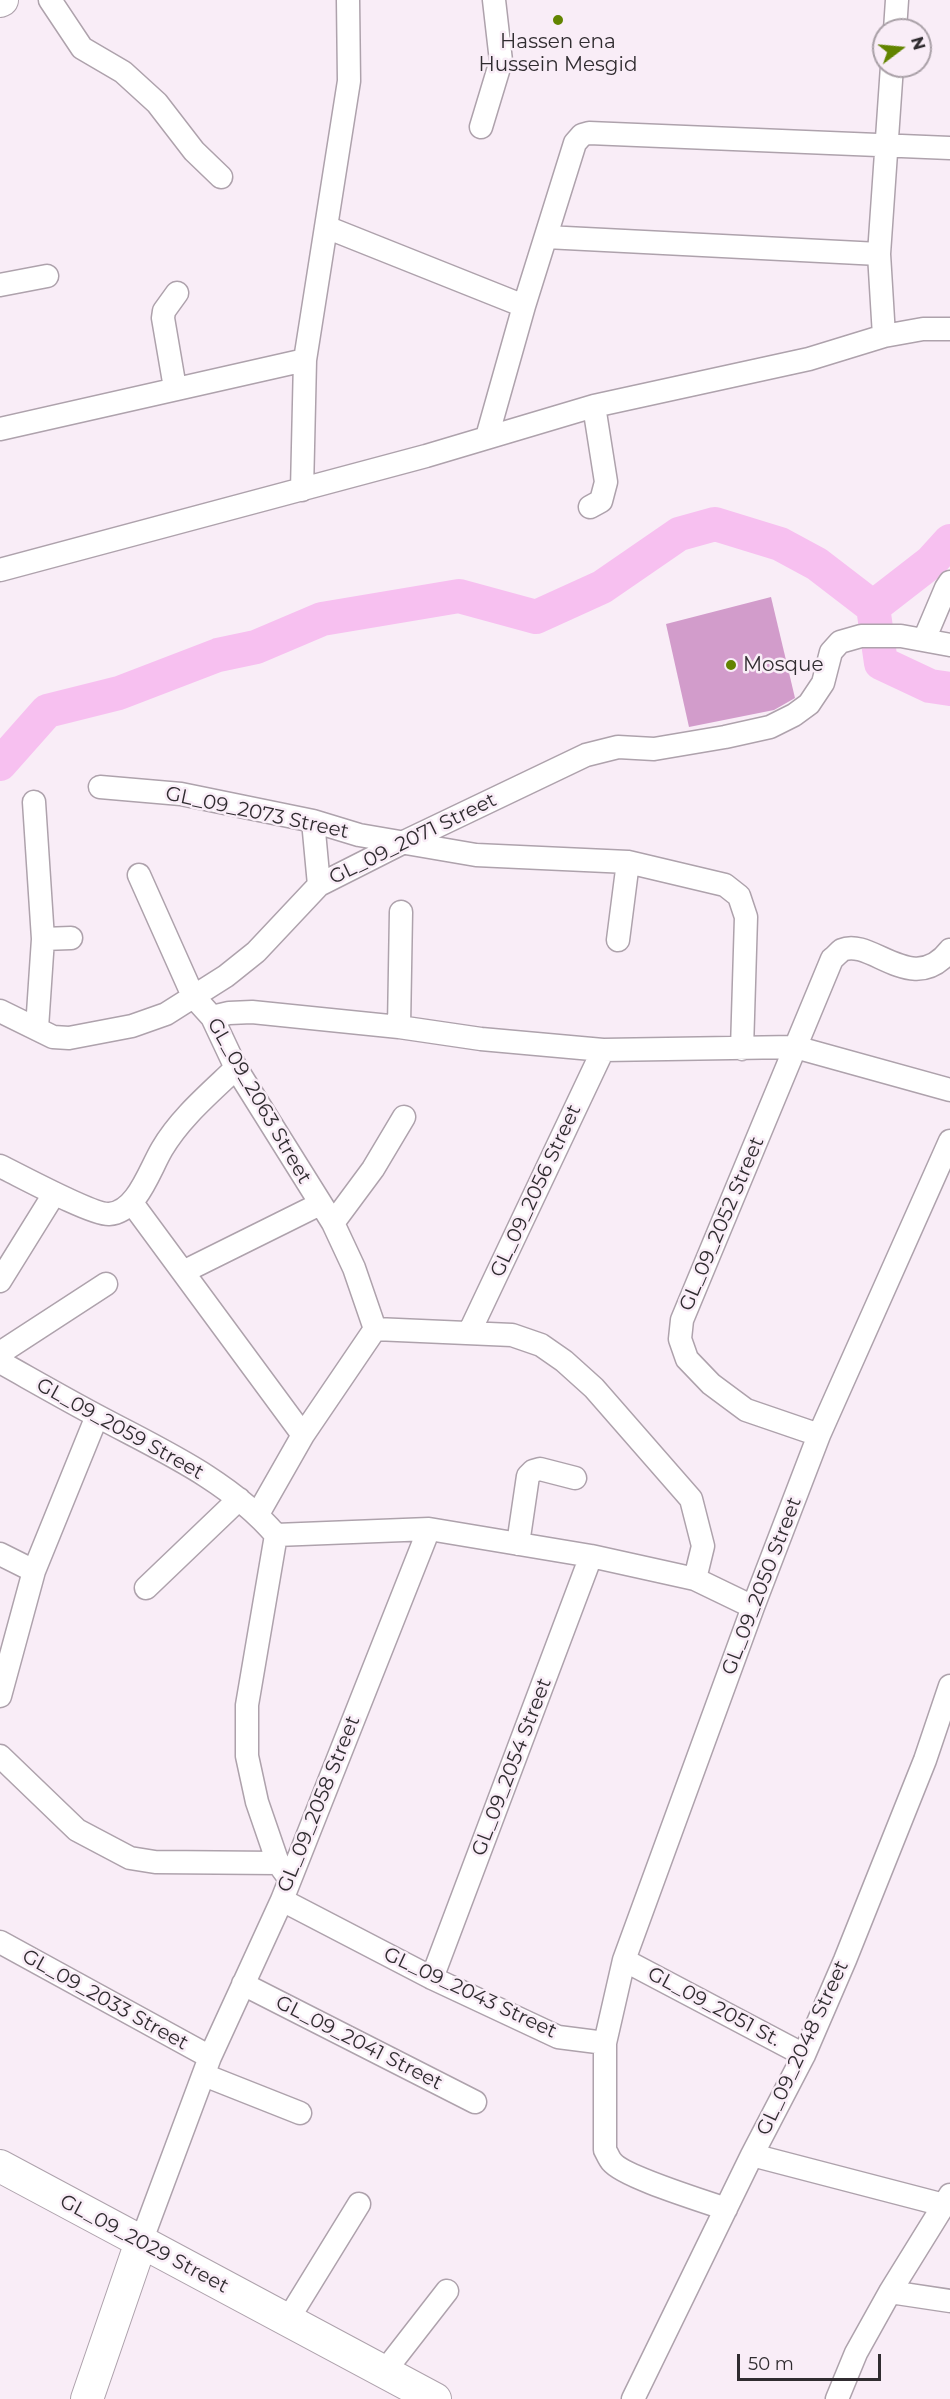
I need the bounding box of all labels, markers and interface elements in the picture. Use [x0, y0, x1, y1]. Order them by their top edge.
marker: Hassen ena Hussein Mesgid [551, 13, 565, 27]
north arrow [872, 18, 932, 78]
place label: Hassen ena Hussein Mesgid [478, 30, 638, 77]
text: N [907, 35, 929, 52]
place label: Mosque [743, 653, 823, 677]
marker: Mosque [724, 658, 738, 672]
street label: GL_09_2073 Street [163, 782, 351, 844]
street label: GL_09_2071 Street [325, 788, 501, 890]
street label: GL_09_2063 Street [202, 1014, 316, 1188]
street label: GL_09_2056 Street [485, 1101, 587, 1281]
street label: GL_09_2052 Street [674, 1133, 770, 1315]
street label: GL_09_2059 Street [32, 1373, 208, 1485]
street label: GL_09_2050 Street [717, 1494, 807, 1678]
street label: GL_09_2054 Street [467, 1675, 557, 1859]
street label: GL_09_2058 Street [273, 1712, 365, 1896]
street label: GL_09_2043 Street [380, 1942, 560, 2044]
street label: GL_09_2033 Street [18, 1944, 192, 2056]
street label: GL_09_2048 Street [752, 1957, 854, 2139]
street label: GL_09_2051 St. [643, 1962, 785, 2052]
street label: GL_09_2041 Street [272, 1991, 446, 2095]
street label: GL_09_2029 Street [56, 2189, 232, 2299]
scale bar [740, 2342, 884, 2380]
text: 50 m [748, 2353, 794, 2375]

